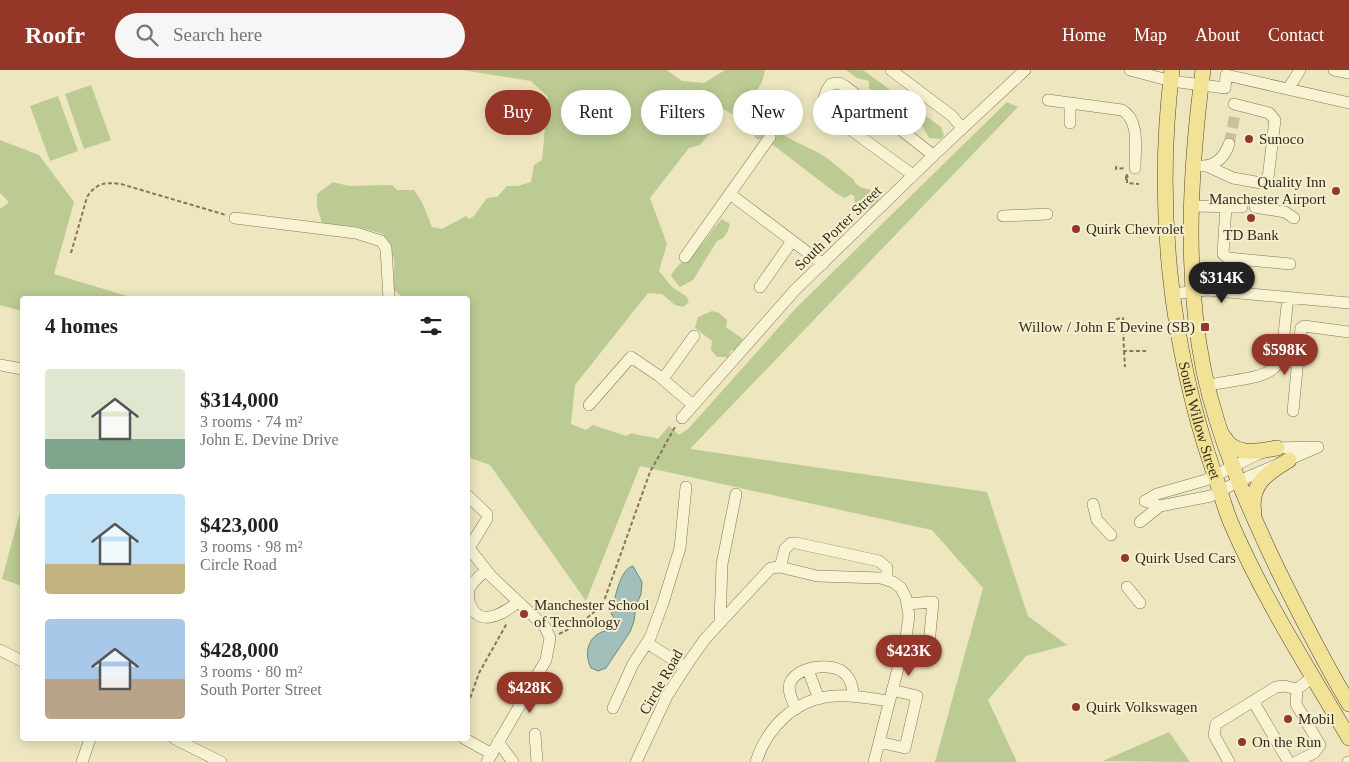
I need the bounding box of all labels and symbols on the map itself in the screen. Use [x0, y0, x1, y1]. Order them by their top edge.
place label: Sunoco [1259, 131, 1304, 147]
marker: Sunoco [1243, 133, 1255, 145]
place label: Quality Inn Manchester Airport [1209, 174, 1327, 207]
street label: South Porter Street [791, 182, 885, 273]
marker: Quality Inn Manchester Airport [1330, 185, 1342, 197]
marker: TD Bank [1245, 212, 1257, 224]
place label: Quirk Chevrolet [1086, 221, 1185, 237]
marker: Quirk Chevrolet [1070, 223, 1082, 235]
place label: TD Bank [1223, 227, 1279, 243]
pin: $314K [1187, 262, 1257, 304]
place label: Willow / John E Devine (SB) [1019, 319, 1195, 336]
marker: Willow / John E Devine (SB) [1199, 321, 1211, 333]
pin: $598K [1250, 334, 1320, 376]
street label: South Willow Street [1176, 360, 1224, 482]
place label: Quirk Used Cars [1135, 550, 1236, 566]
marker: Quirk Used Cars [1119, 552, 1131, 564]
place label: Manchester School of Technology [534, 597, 649, 630]
marker: Manchester School of Technology [518, 608, 530, 620]
pin: $423K [874, 634, 944, 677]
street label: Circle Road [636, 646, 686, 717]
pin: $428K [495, 672, 565, 714]
place label: Quirk Volkswagen [1086, 699, 1198, 715]
marker: Quirk Volkswagen [1070, 701, 1082, 713]
place label: Mobil [1298, 711, 1335, 727]
marker: Mobil [1282, 713, 1294, 725]
place label: On the Run [1252, 734, 1322, 750]
marker: On the Run [1236, 736, 1248, 748]

